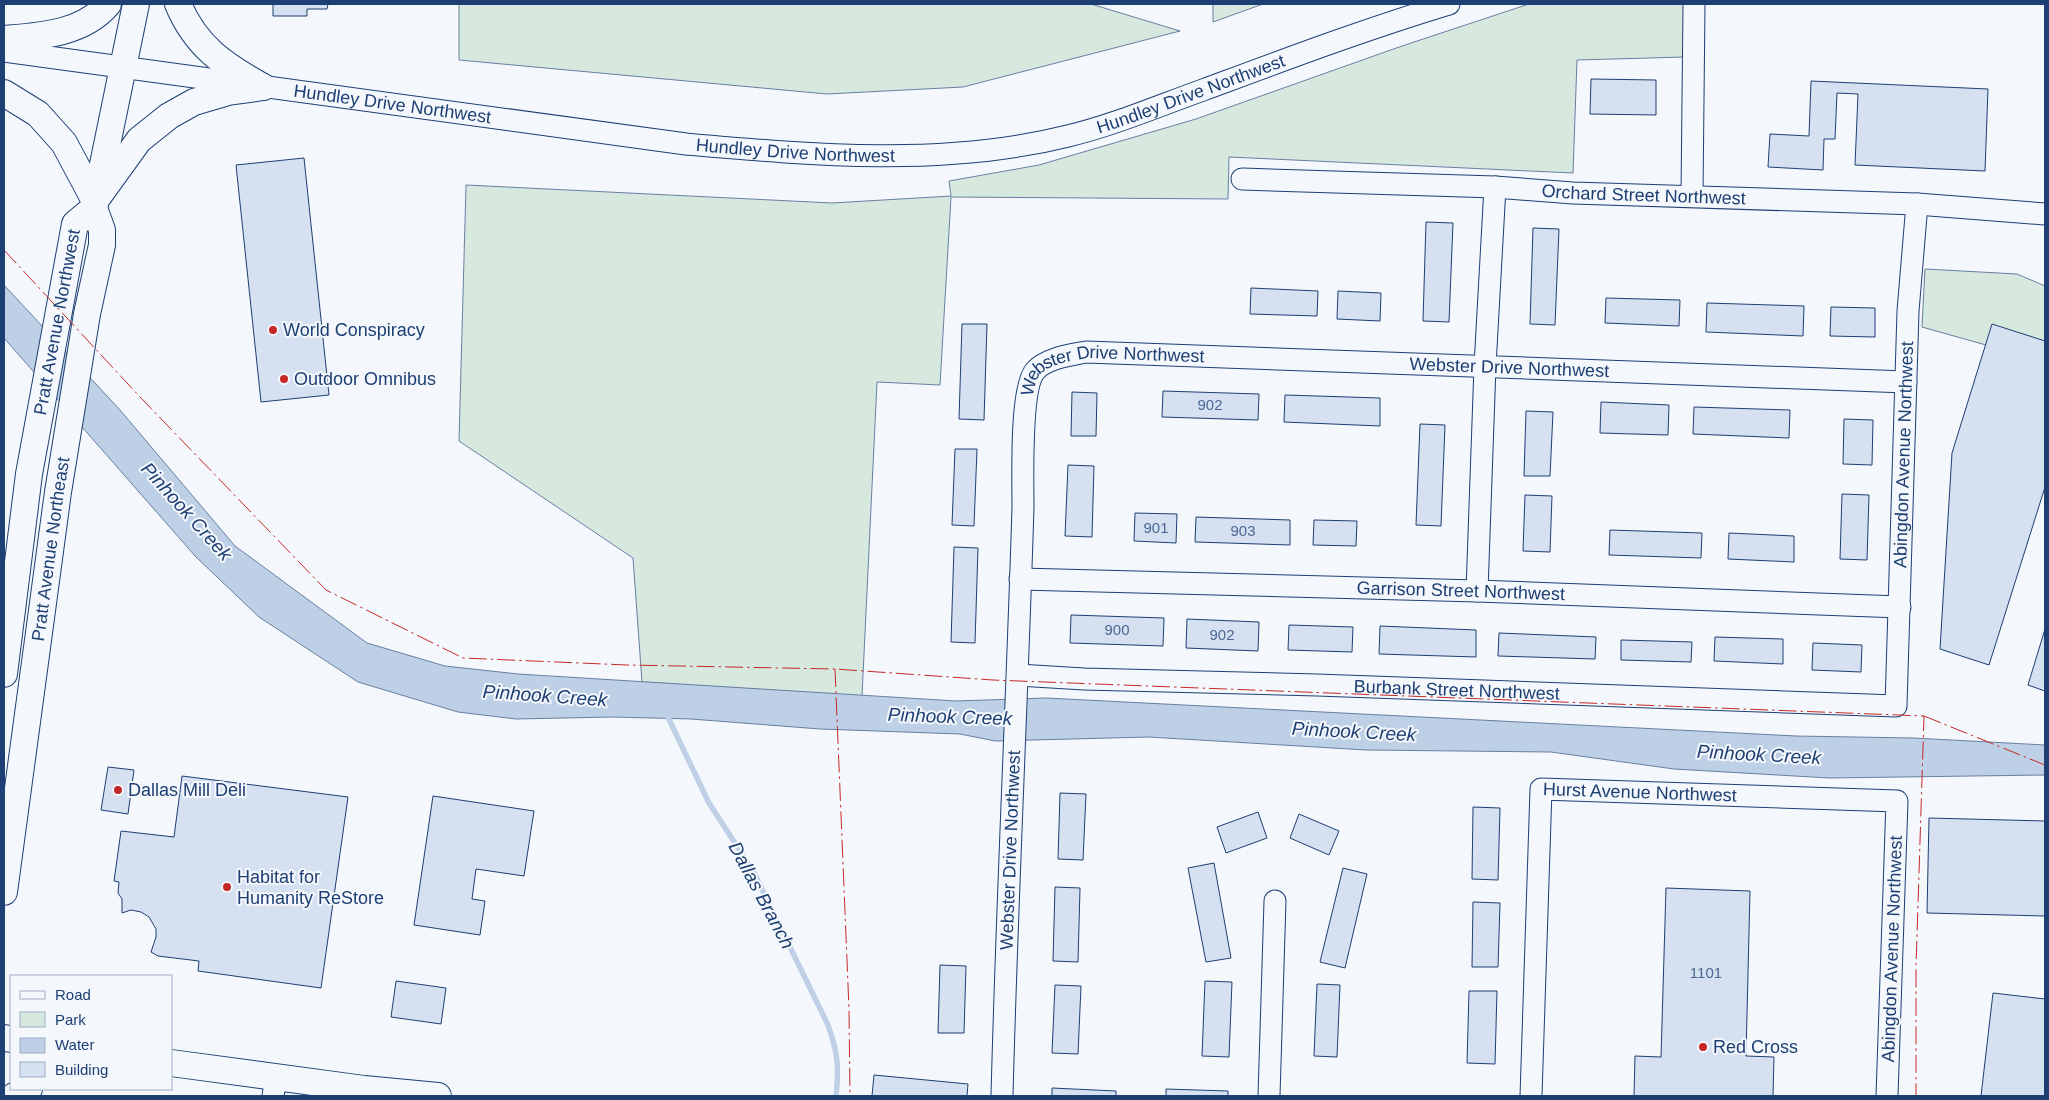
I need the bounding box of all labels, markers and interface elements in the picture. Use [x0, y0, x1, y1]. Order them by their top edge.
street label: Hundley Drive Northwest [1094, 51, 1288, 138]
street label: Hundley Drive Northwest [292, 81, 492, 127]
street label: Hundley Drive Northwest [695, 135, 895, 166]
street label: Orchard Street Northwest [1541, 181, 1746, 209]
street label: Pratt Avenue Northwest [30, 227, 84, 417]
place label: World Conspiracy [283, 320, 425, 340]
marker: World Conspiracy [267, 324, 279, 336]
street label: Abingdon Avenue Northwest [1890, 341, 1917, 568]
street label: Webster Drive Northwest [1017, 342, 1205, 398]
street label: Webster Drive Northwest [1409, 354, 1609, 381]
place label: Outdoor Omnibus [294, 369, 436, 389]
marker: Outdoor Omnibus [278, 373, 290, 385]
house number: 902 [1197, 396, 1223, 413]
street label: Pratt Avenue Northeast [28, 456, 74, 643]
water label: Pinhook Creek [137, 458, 237, 566]
house number: 901 [1143, 519, 1169, 536]
house number: 903 [1230, 522, 1256, 539]
street label: Garrison Street Northwest [1356, 578, 1565, 604]
house number: 900 [1104, 621, 1130, 638]
house number: 902 [1209, 626, 1235, 643]
street label: Burbank Street Northwest [1353, 676, 1560, 704]
water label: Pinhook Creek [482, 681, 609, 710]
water label: Pinhook Creek [887, 704, 1014, 729]
water label: Pinhook Creek [1291, 718, 1418, 745]
water label: Pinhook Creek [1696, 741, 1823, 768]
street label: Webster Drive Northwest [997, 750, 1024, 950]
street label: Hurst Avenue Northwest [1543, 779, 1737, 806]
place label: Dallas Mill Deli [128, 780, 246, 800]
marker: Dallas Mill Deli [112, 784, 124, 796]
street label: Abingdon Avenue Northwest [1878, 835, 1906, 1063]
water label: Dallas Branch [725, 838, 799, 952]
place label: Habitat for Humanity ReStore [237, 867, 384, 908]
marker: Habitat for Humanity ReStore [221, 881, 233, 893]
house number: 1101 [1690, 964, 1722, 981]
legend [10, 975, 172, 1090]
text: Road [55, 986, 91, 1003]
text: Park [55, 1011, 86, 1028]
text: Water [55, 1036, 94, 1053]
place label: Red Cross [1713, 1037, 1798, 1057]
marker: Red Cross [1697, 1041, 1709, 1053]
text: Building [55, 1061, 108, 1078]

